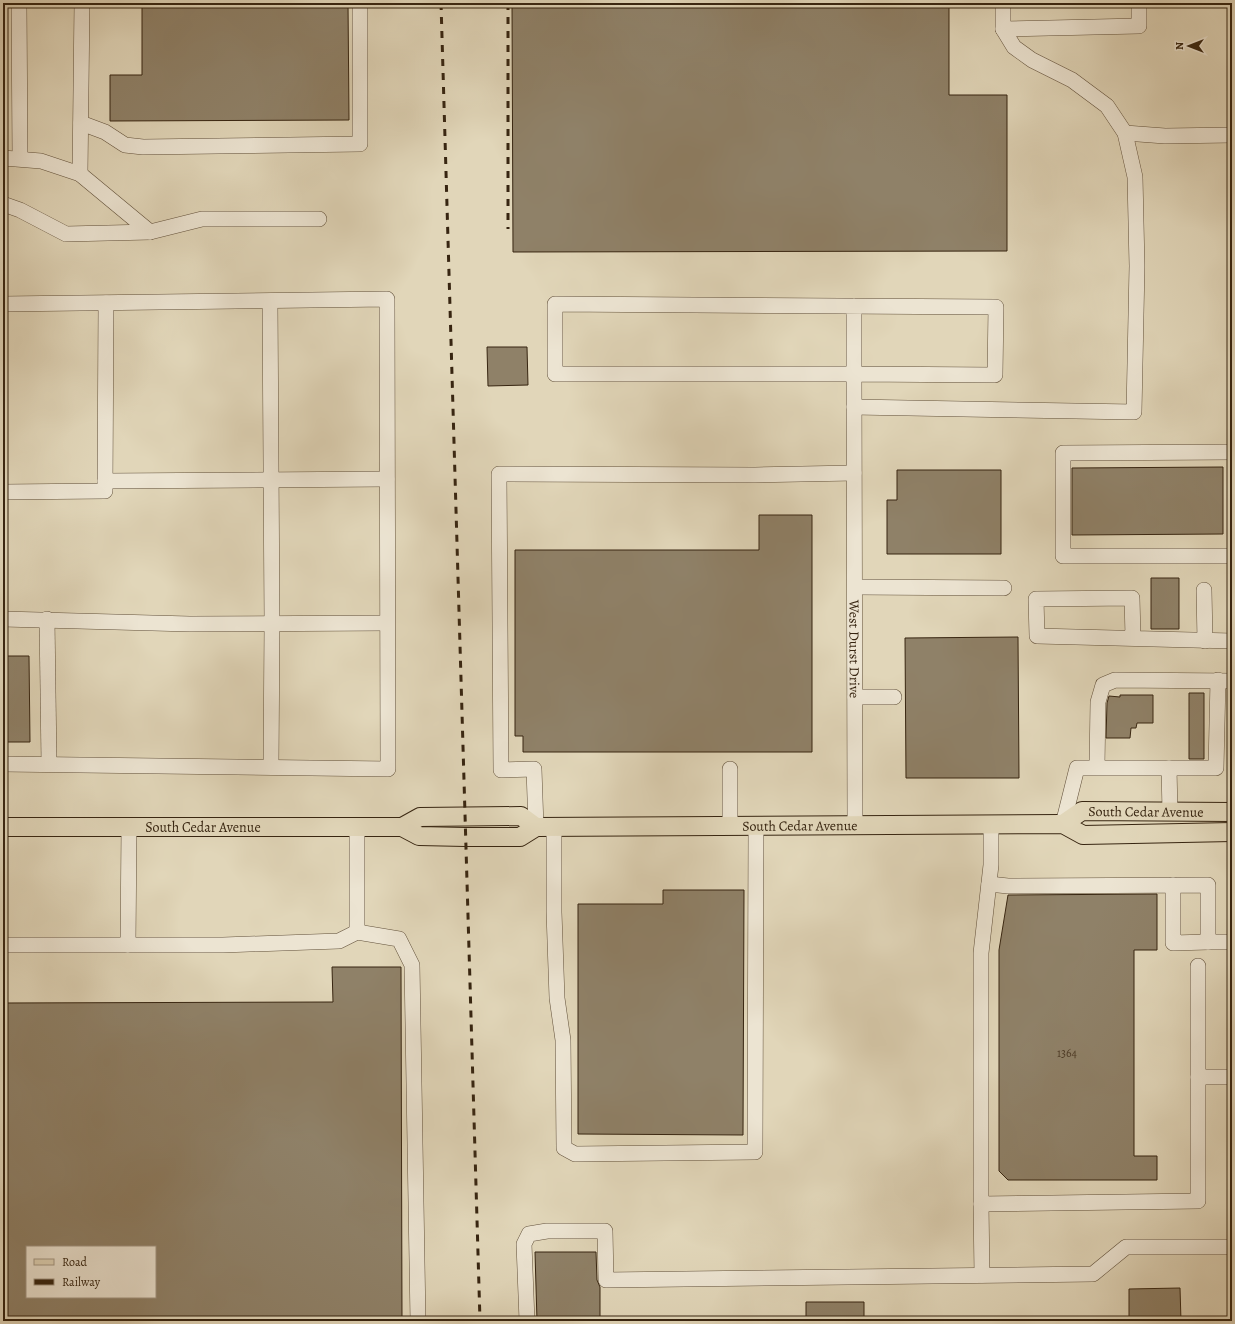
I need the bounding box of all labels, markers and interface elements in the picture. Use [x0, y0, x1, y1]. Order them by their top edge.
north arrow [1169, 26, 1209, 66]
text: N [1172, 42, 1187, 50]
street label: West Durst Drive [845, 599, 864, 698]
street label: South Cedar Avenue [1088, 802, 1204, 821]
street label: South Cedar Avenue [742, 816, 858, 835]
street label: South Cedar Avenue [145, 818, 261, 837]
house number: 1364 [1057, 1045, 1078, 1061]
legend [26, 1246, 156, 1298]
text: Road [62, 1254, 88, 1270]
text: Railway [62, 1274, 101, 1290]

